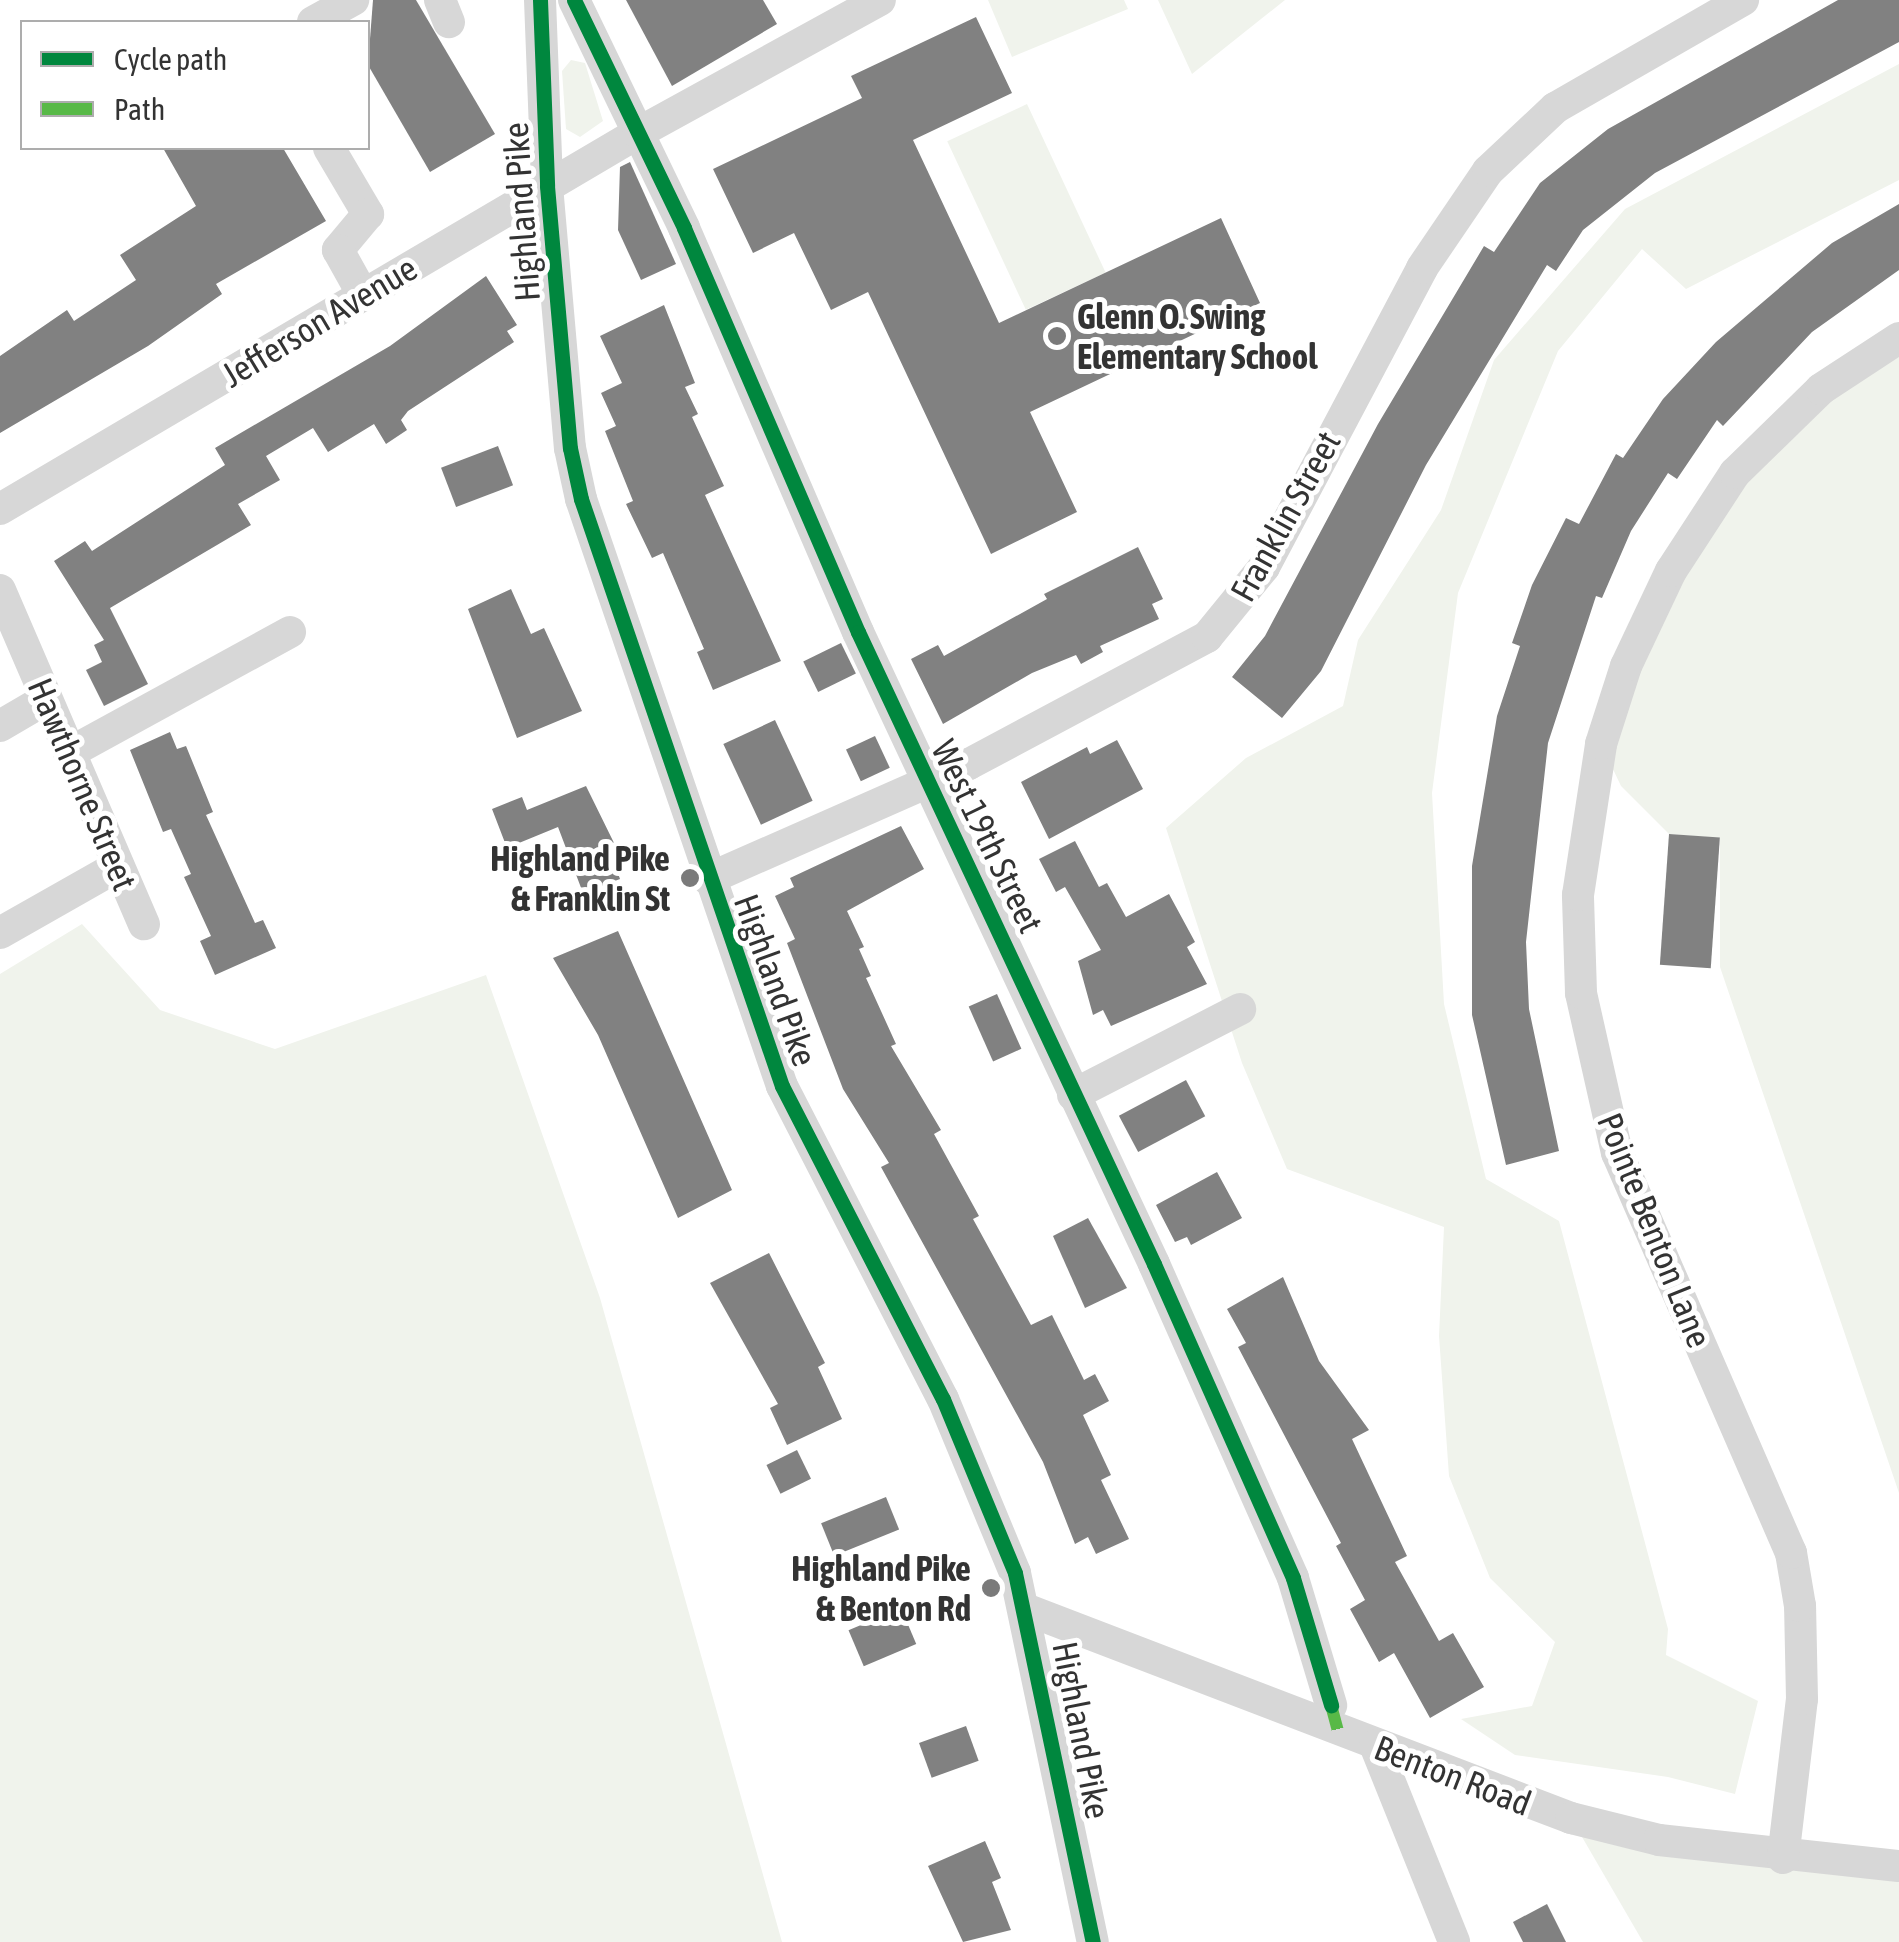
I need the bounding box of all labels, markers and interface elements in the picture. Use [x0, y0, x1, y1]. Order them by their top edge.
legend [20, 20, 370, 150]
text: Cycle path [114, 42, 227, 76]
text: Path [114, 92, 165, 126]
street label: Highland Pike [494, 121, 548, 303]
street label: Jefferson Avenue [214, 246, 424, 396]
place label: Glenn O. Swing Elementary School [1077, 295, 1317, 377]
marker: Glenn O. Swing Elementary School [1046, 325, 1068, 347]
street label: Franklin Street [1221, 424, 1349, 608]
street label: Hawthorne Street [20, 672, 146, 896]
street label: West 19th Street [923, 733, 1053, 939]
place label: Highland Pike & Franklin St [490, 837, 670, 919]
marker: Highland Pike & Franklin St [679, 867, 701, 889]
street label: Highland Pike [726, 889, 826, 1071]
street label: Pointe Benton Lane [1589, 1107, 1721, 1353]
place label: Highland Pike & Benton Rd [791, 1547, 971, 1629]
marker: Highland Pike & Benton Rd [980, 1577, 1002, 1599]
street label: Highland Pike [1044, 1638, 1120, 1822]
street label: Benton Road [1369, 1726, 1537, 1824]

